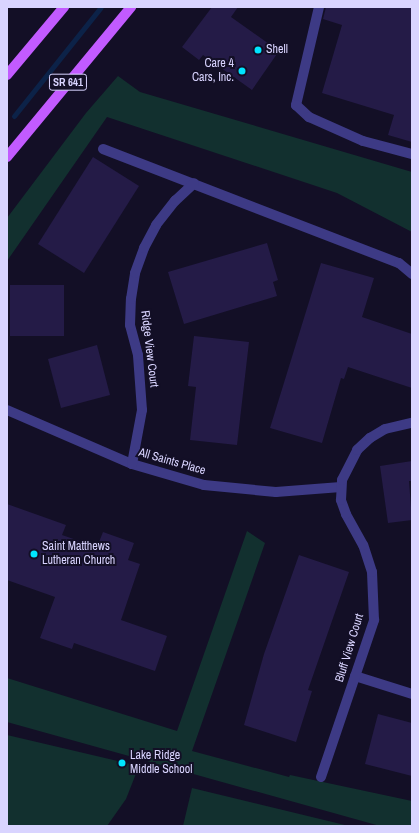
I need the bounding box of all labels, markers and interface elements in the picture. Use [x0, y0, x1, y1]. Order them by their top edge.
place label: Shell [266, 43, 288, 57]
marker: Shell [253, 45, 263, 55]
place label: Care 4 Cars, Inc. [192, 57, 234, 85]
marker: Care 4 Cars, Inc. [237, 66, 247, 76]
road number: SR 641 [48, 73, 88, 91]
street label: Ridge View Court [137, 310, 161, 388]
street label: All Saints Place [137, 446, 207, 478]
place label: Saint Matthews Lutheran Church [42, 540, 115, 568]
marker: Saint Matthews Lutheran Church [29, 549, 39, 559]
street label: Bluff View Court [333, 612, 367, 684]
place label: Lake Ridge Middle School [130, 749, 192, 777]
marker: Lake Ridge Middle School [117, 758, 127, 768]

